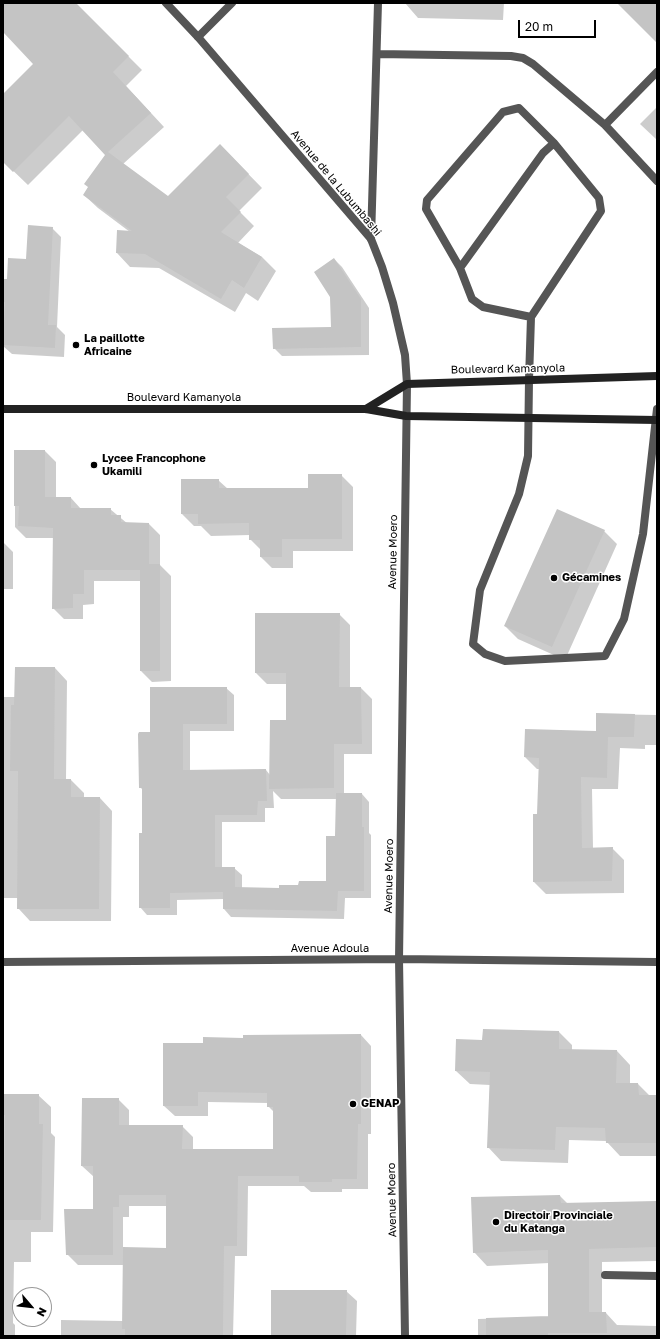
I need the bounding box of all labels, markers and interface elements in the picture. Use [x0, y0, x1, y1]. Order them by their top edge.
scale bar [520, 12, 598, 38]
text: 20 m [525, 19, 553, 34]
street label: Avenue de la Lubumbashi [288, 127, 384, 239]
place label: La paillotte Africaine [84, 332, 145, 358]
marker: La paillotte Africaine [71, 340, 81, 350]
street label: Boulevard Kamanyola [451, 361, 565, 377]
street label: Boulevard Kamanyola [127, 391, 241, 405]
place label: Lycee Francophone Ukamili [102, 452, 206, 478]
marker: Lycee Francophone Ukamili [89, 460, 99, 470]
street label: Avenue Moero [386, 514, 400, 590]
place label: Gécamines [562, 571, 621, 585]
marker: Gécamines [549, 573, 559, 583]
street label: Avenue Moero [382, 838, 396, 914]
street label: Avenue Adoula [291, 942, 369, 956]
place label: GENAP [361, 1097, 399, 1111]
marker: GENAP [348, 1099, 358, 1109]
street label: Avenue Moero [385, 1162, 399, 1238]
place label: Directoir Provinciale du Katanga [504, 1209, 613, 1235]
marker: Directoir Provinciale du Katanga [491, 1217, 501, 1227]
north arrow [12, 1287, 52, 1327]
text: N [34, 1306, 50, 1319]

